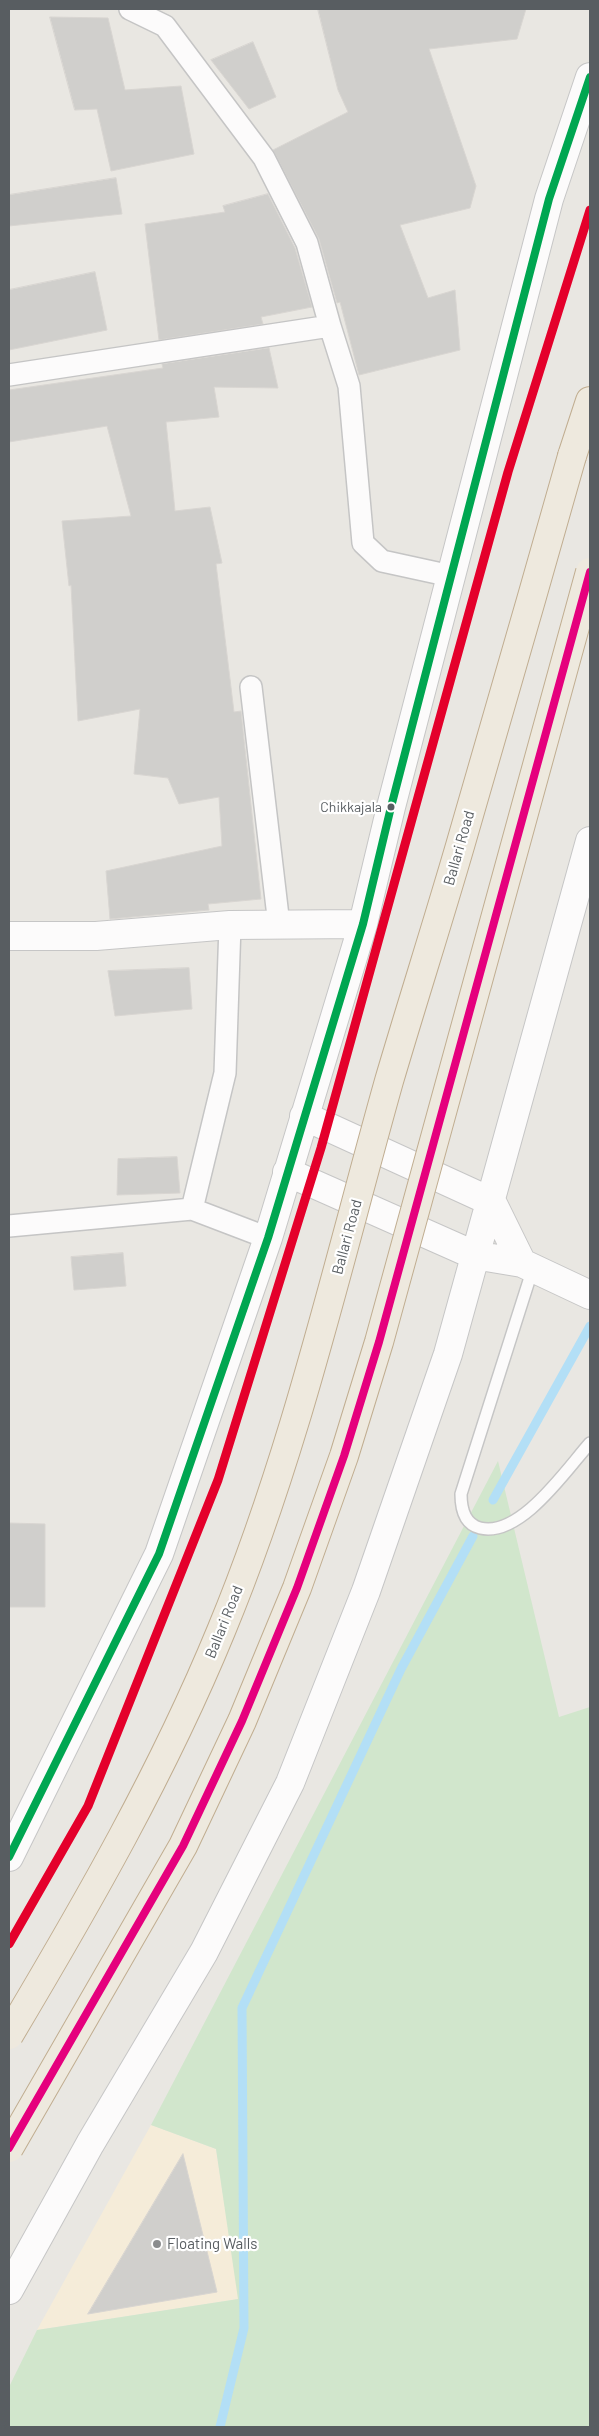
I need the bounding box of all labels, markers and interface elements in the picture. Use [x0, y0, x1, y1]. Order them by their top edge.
place label: Chikkajala [320, 799, 382, 815]
marker: Chikkajala [386, 802, 396, 812]
street label: Ballari Road [440, 809, 478, 887]
street label: Ballari Road [328, 1197, 366, 1277]
street label: Ballari Road [201, 1583, 247, 1661]
place label: Floating Walls [167, 2235, 257, 2253]
marker: Floating Walls [151, 2238, 163, 2250]

